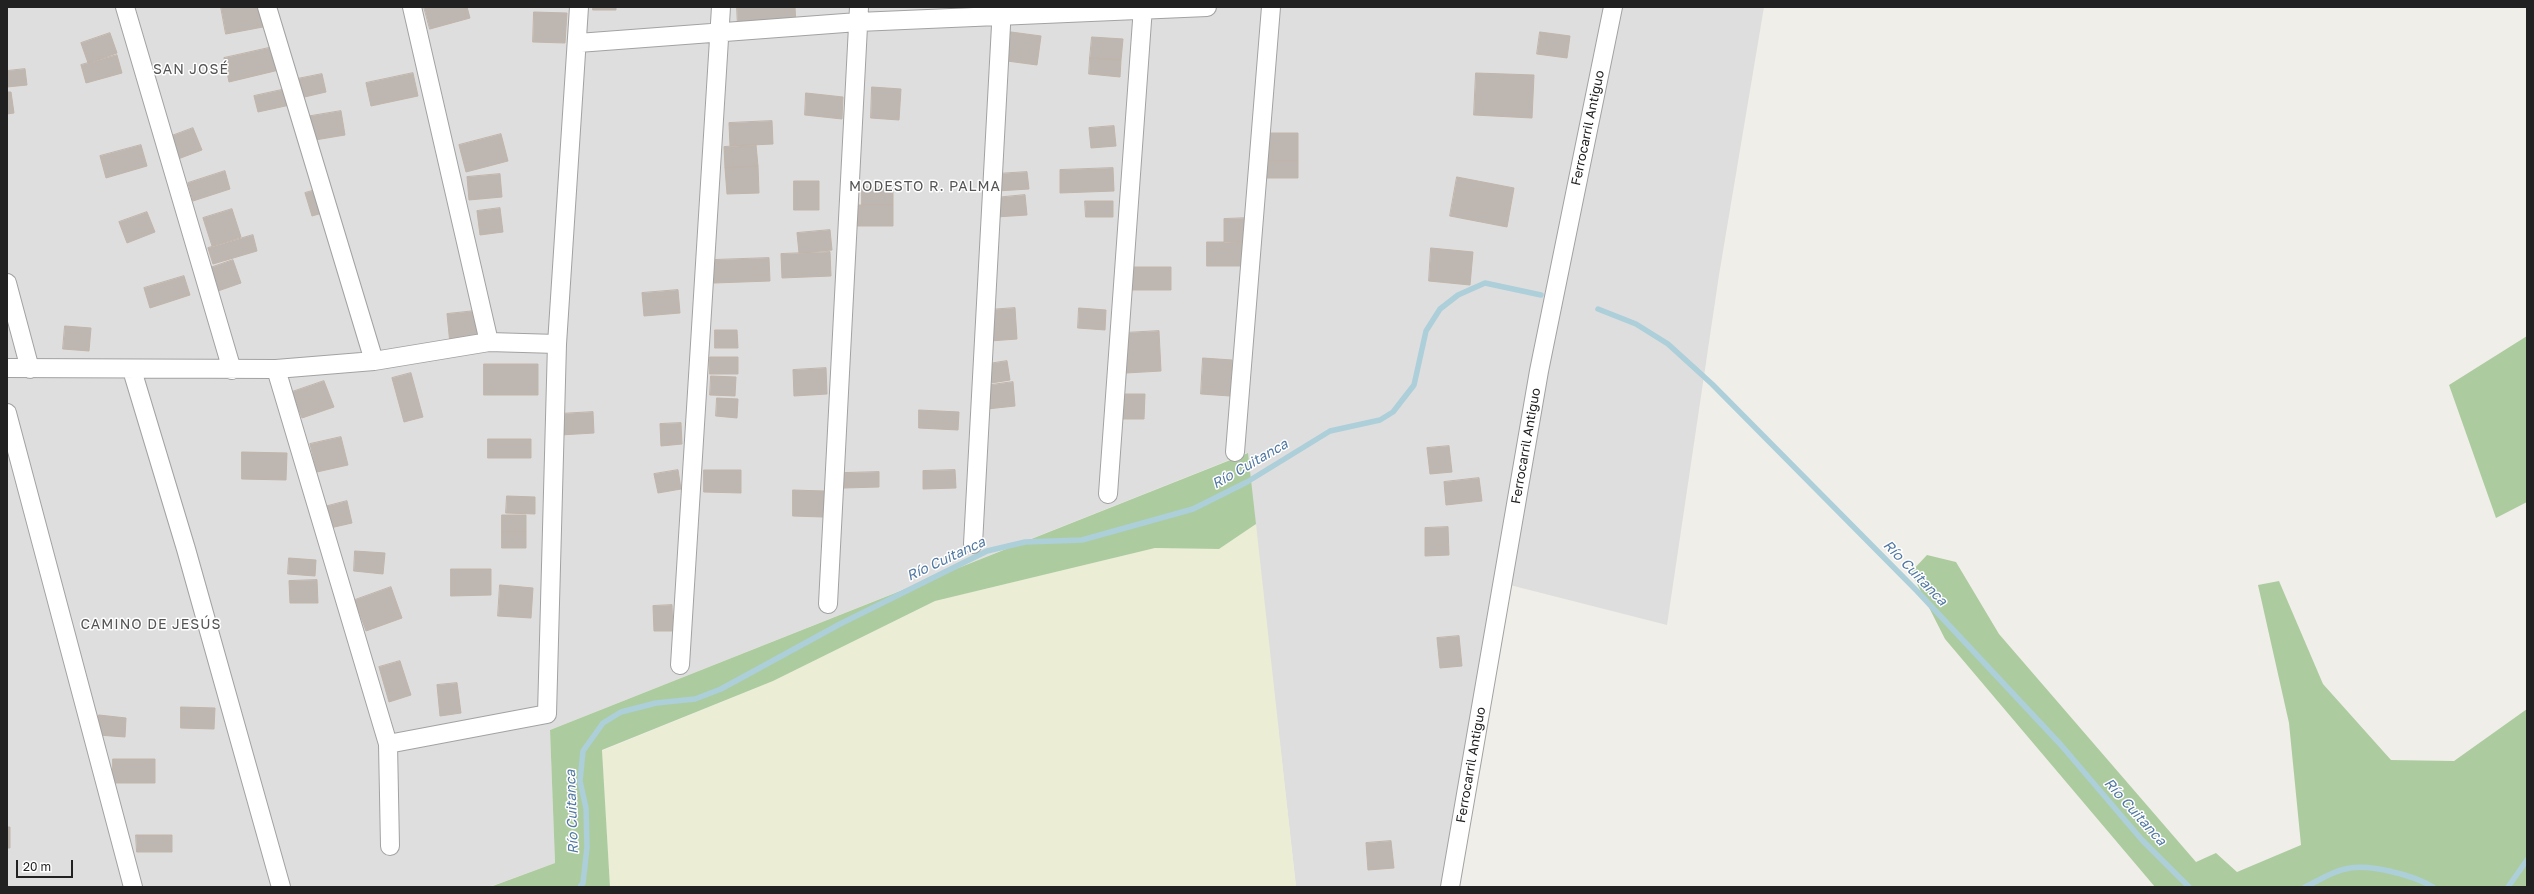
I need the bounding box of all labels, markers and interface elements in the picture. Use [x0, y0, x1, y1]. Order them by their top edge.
district label: SAN JOSÉ [153, 62, 229, 78]
street label: Ferrocarril Antiguo [1568, 69, 1608, 187]
district label: MODESTO R. PALMA [849, 179, 1001, 195]
street label: Ferrocarril Antiguo [1508, 387, 1544, 505]
water label: Río Cuitanca [1209, 436, 1291, 492]
water label: Río Cuitanca [904, 534, 988, 584]
water label: Río Cuitanca [1880, 537, 1950, 609]
district label: CAMINO DE JESÚS [81, 617, 221, 633]
street label: Ferrocarril Antiguo [1453, 706, 1489, 824]
water label: Río Cuitanca [562, 769, 582, 855]
water label: Río Cuitanca [2100, 775, 2170, 849]
scale bar [18, 852, 75, 878]
text: 20 m [23, 859, 51, 874]

